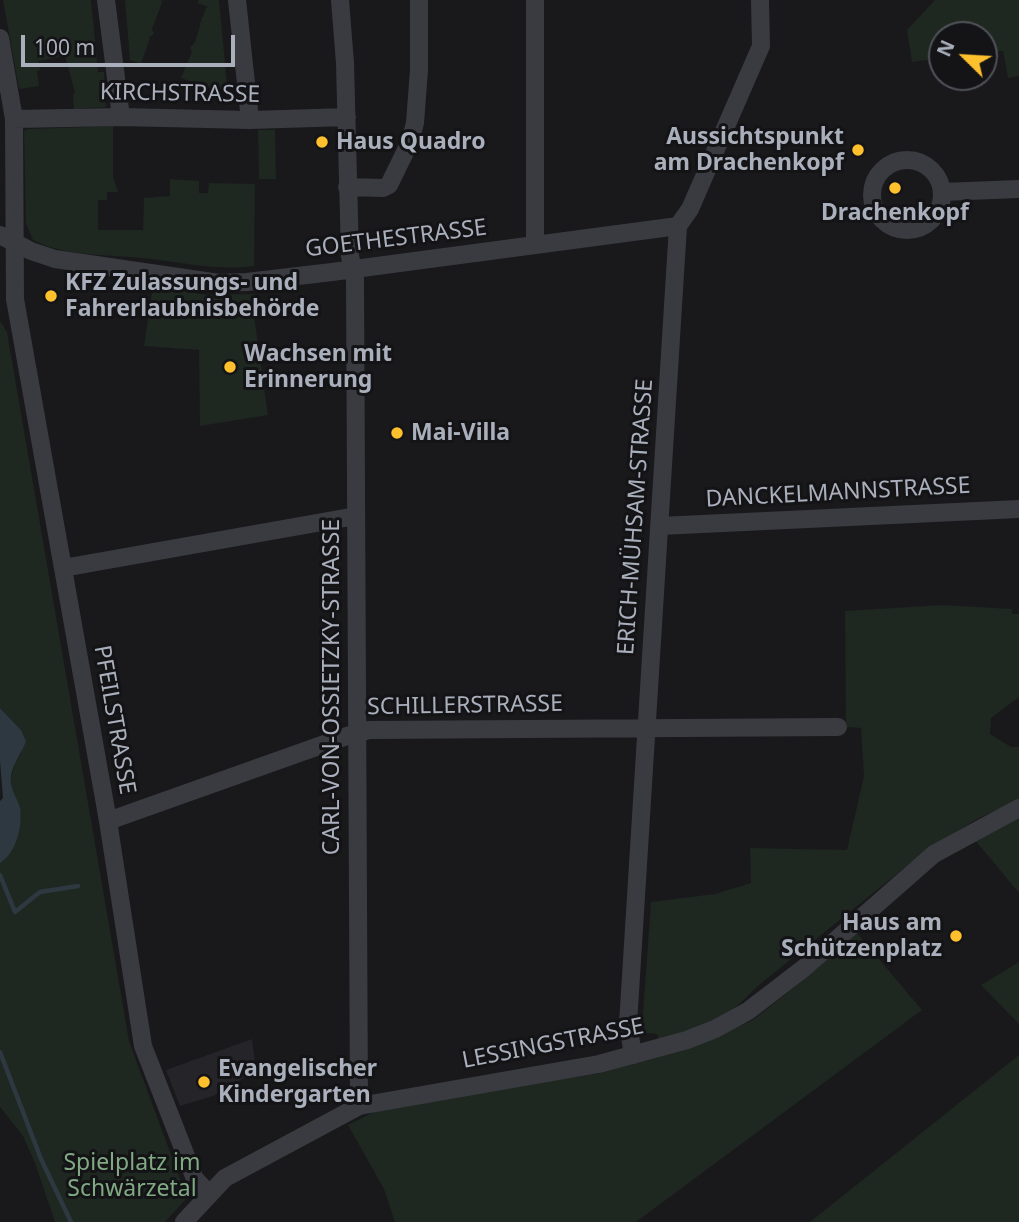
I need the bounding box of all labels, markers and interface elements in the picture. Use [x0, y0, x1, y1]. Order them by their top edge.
scale bar [24, 21, 238, 65]
north arrow [928, 21, 998, 91]
text: 100 m [34, 33, 95, 61]
text: N [931, 36, 961, 61]
street label: KIRCHSTRASSE [100, 79, 260, 109]
place label: Aussichtspunkt am Drachenkopf [654, 123, 844, 177]
place label: Haus Quadro [336, 128, 485, 156]
marker: Haus Quadro [314, 134, 330, 150]
marker: Aussichtspunkt am Drachenkopf [850, 142, 866, 158]
marker: Drachenkopf [887, 180, 903, 196]
place label: Drachenkopf [821, 199, 969, 227]
street label: GOETHESTRASSE [304, 214, 488, 264]
place label: KFZ Zulassungs- und Fahrerlaubnisbehörde [65, 269, 319, 323]
marker: KFZ Zulassungs- und Fahrerlaubnisbehörde [43, 288, 59, 304]
place label: Wachsen mit Erinnerung [244, 340, 392, 394]
marker: Wachsen mit Erinnerung [222, 359, 238, 375]
street label: ERICH-MÜHSAM-STRASSE [613, 378, 659, 656]
place label: Mai-Villa [411, 419, 510, 447]
marker: Mai-Villa [389, 425, 405, 441]
street label: DANCKELMANNSTRASSE [705, 472, 971, 514]
street label: CARL-VON-OSSIETZKY-STRASSE [318, 519, 346, 855]
street label: PFEILSTRASSE [87, 643, 141, 797]
street label: SCHILLERSTRASSE [367, 690, 563, 722]
place label: Haus am Schützenplatz [781, 909, 942, 963]
marker: Haus am Schützenplatz [948, 928, 964, 944]
street label: LESSINGSTRASSE [460, 1013, 646, 1075]
place label: Evangelischer Kindergarten [218, 1055, 377, 1109]
marker: Evangelischer Kindergarten [196, 1074, 212, 1090]
park label: Spielplatz im Schwärzetal [63, 1149, 201, 1203]

